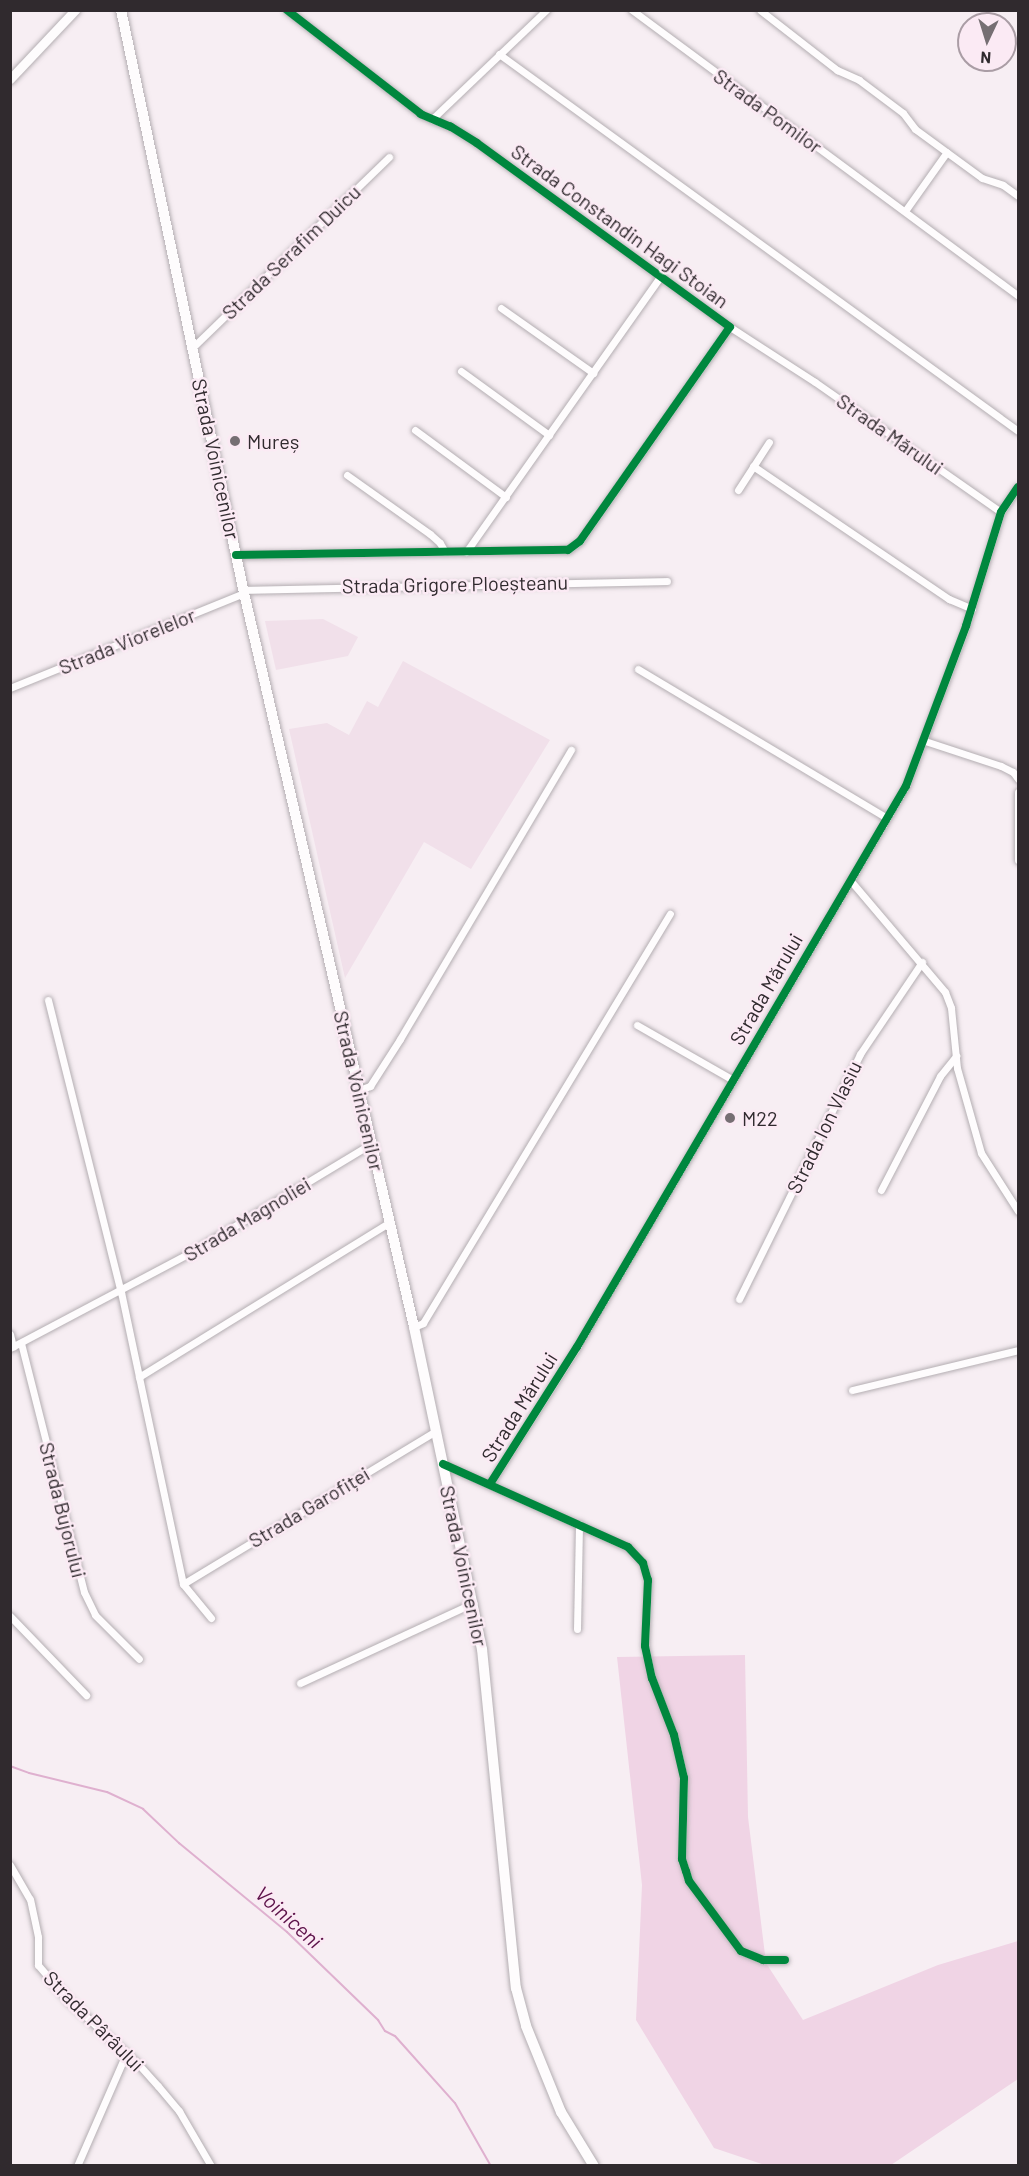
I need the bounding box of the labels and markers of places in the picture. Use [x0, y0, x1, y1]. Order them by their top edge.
place label: Mureș [247, 429, 299, 453]
marker: Mureș [228, 434, 242, 448]
place label: M22 [742, 1106, 778, 1130]
marker: M22 [723, 1111, 737, 1125]

